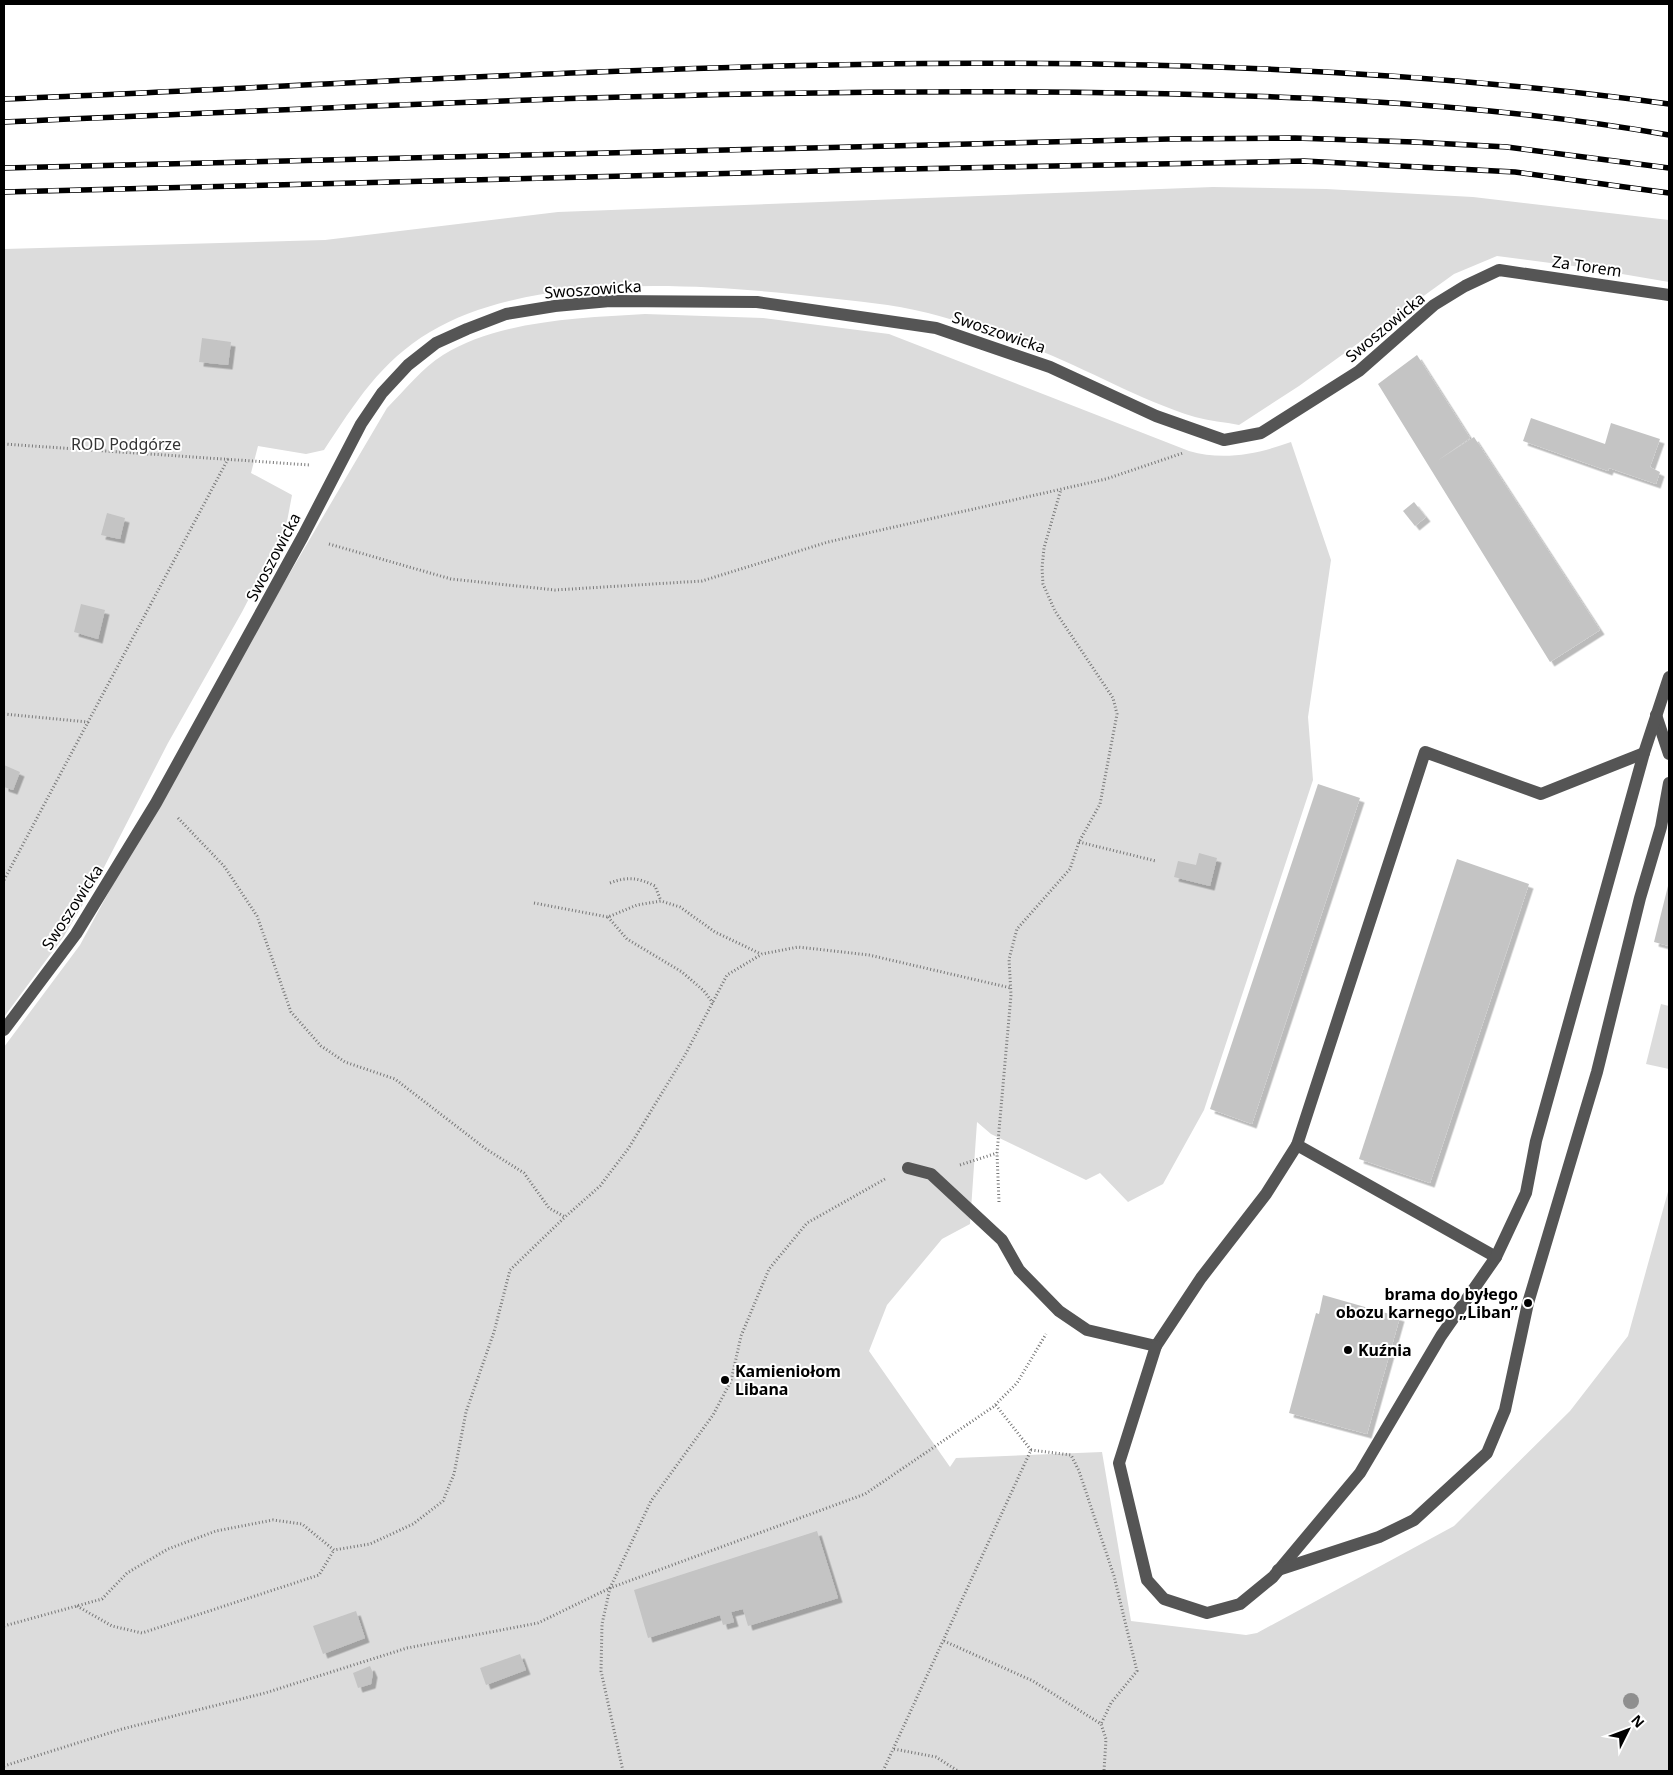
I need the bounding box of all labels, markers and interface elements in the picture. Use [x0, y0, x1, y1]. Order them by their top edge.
street label: Za Torem [1551, 250, 1623, 282]
street label: Swoszowicka [544, 275, 642, 303]
street label: Swoszowicka [1341, 287, 1429, 367]
street label: Swoszowicka [949, 306, 1049, 358]
park label: ROD Podgórze [71, 433, 181, 455]
street label: Swoszowicka [240, 509, 306, 605]
street label: Swoszowicka [36, 860, 108, 954]
place label: brama do byłego obozu karnego „Liban” [1336, 1283, 1518, 1323]
marker: brama do byłego obozu karnego „Liban” [1522, 1297, 1534, 1309]
place label: Kuźnia [1358, 1339, 1412, 1361]
marker: Kuźnia [1342, 1344, 1354, 1356]
place label: Kamieniołom Libana [735, 1360, 841, 1400]
marker: Kamieniołom Libana [719, 1374, 731, 1386]
north arrow [1603, 1705, 1653, 1755]
text: N [1627, 1710, 1649, 1732]

